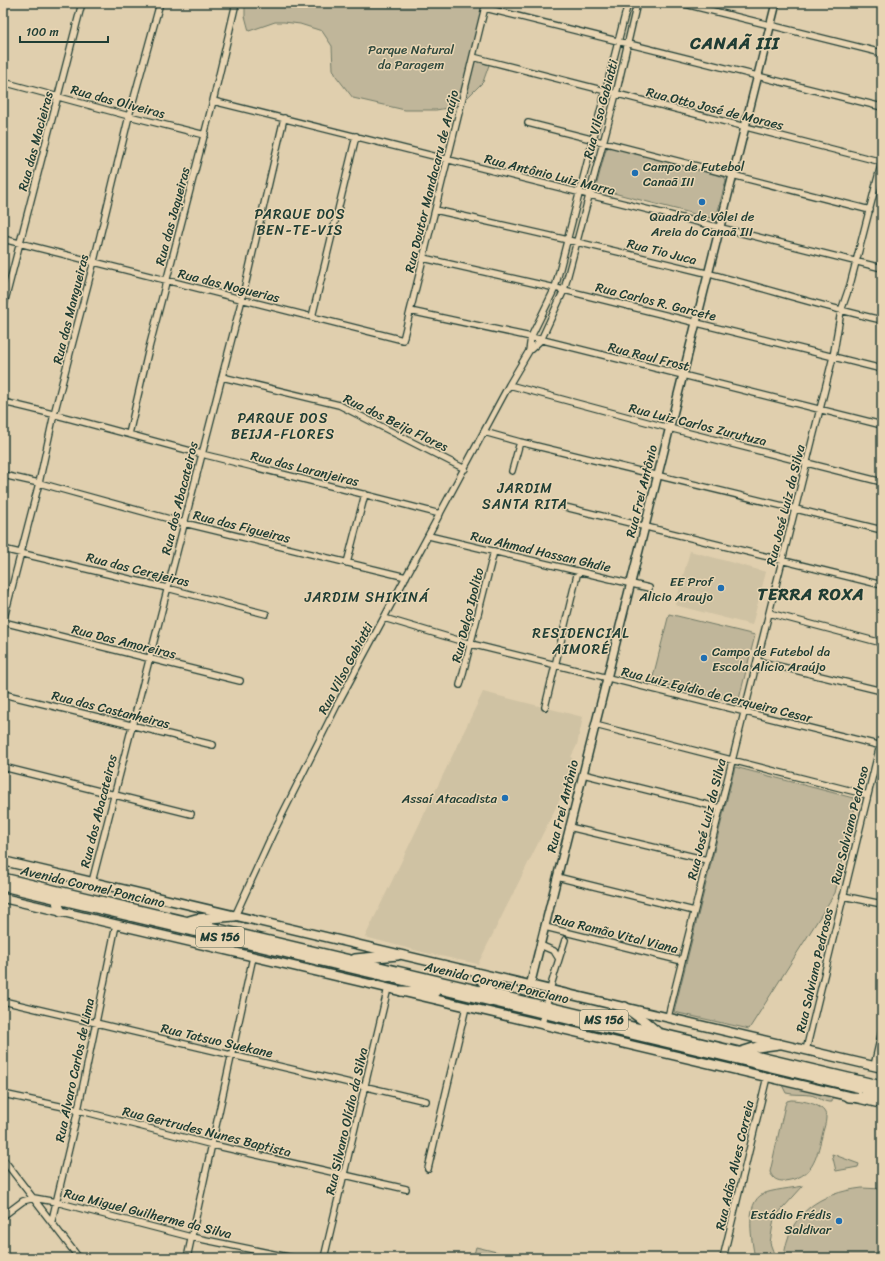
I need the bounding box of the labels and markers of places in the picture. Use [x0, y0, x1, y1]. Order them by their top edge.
place label: Campo de Futebol Canaã III [643, 155, 745, 193]
marker: Campo de Futebol Canaã III [630, 168, 640, 178]
marker: Quadra de Vôlei de Areia do Canaã III [697, 197, 707, 207]
place label: Quadra de Vôlei de Areia do Canaã III [649, 205, 755, 243]
place label: EE Prof Alicio Araujo [638, 570, 714, 608]
marker: EE Prof Alicio Araujo [716, 583, 726, 593]
place label: Campo de Futebol da Escola Alício Araújo [712, 640, 831, 678]
marker: Campo de Futebol da Escola Alício Araújo [699, 653, 709, 663]
place label: Assaí Atacadista [401, 787, 497, 810]
marker: Assaí Atacadista [500, 793, 510, 803]
place label: Estádio Frédis Saldivar [750, 1203, 832, 1241]
marker: Estádio Frédis Saldivar [834, 1216, 844, 1226]

